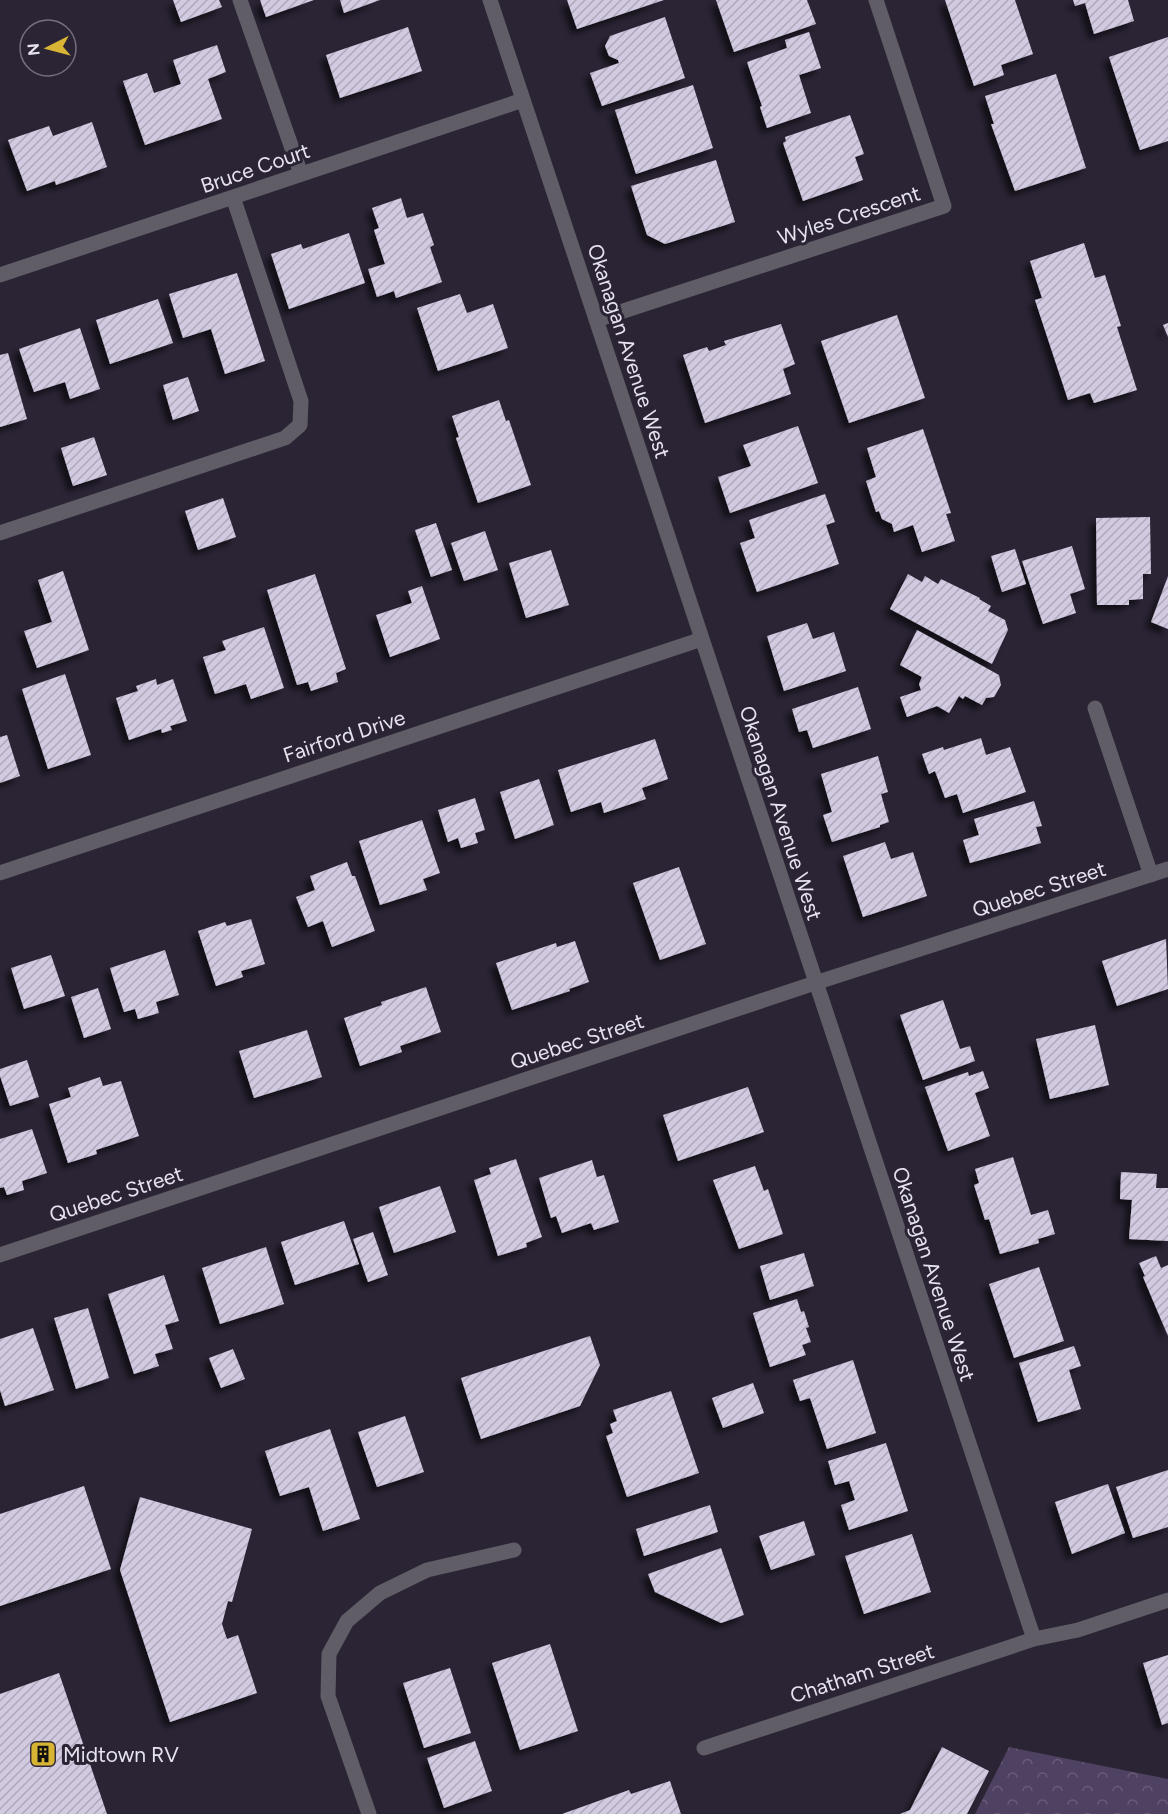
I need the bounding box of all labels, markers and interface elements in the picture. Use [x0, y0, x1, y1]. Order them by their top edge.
north arrow [18, 18, 78, 78]
text: N [23, 42, 44, 57]
street label: Bruce Court [197, 138, 313, 198]
street label: Wyles Crescent [775, 180, 923, 250]
street label: Okanagan Avenue West [582, 241, 676, 461]
street label: Okanagan Avenue West [734, 703, 828, 923]
street label: Fairford Drive [280, 704, 408, 768]
street label: Quebec Street [969, 856, 1109, 922]
street label: Quebec Street [507, 1008, 647, 1074]
street label: Quebec Street [46, 1161, 186, 1227]
street label: Okanagan Avenue West [887, 1164, 981, 1384]
street label: Chatham Street [787, 1638, 937, 1708]
building icon: Midtown RV [28, 1739, 58, 1769]
place label: Midtown RV [63, 1742, 179, 1767]

